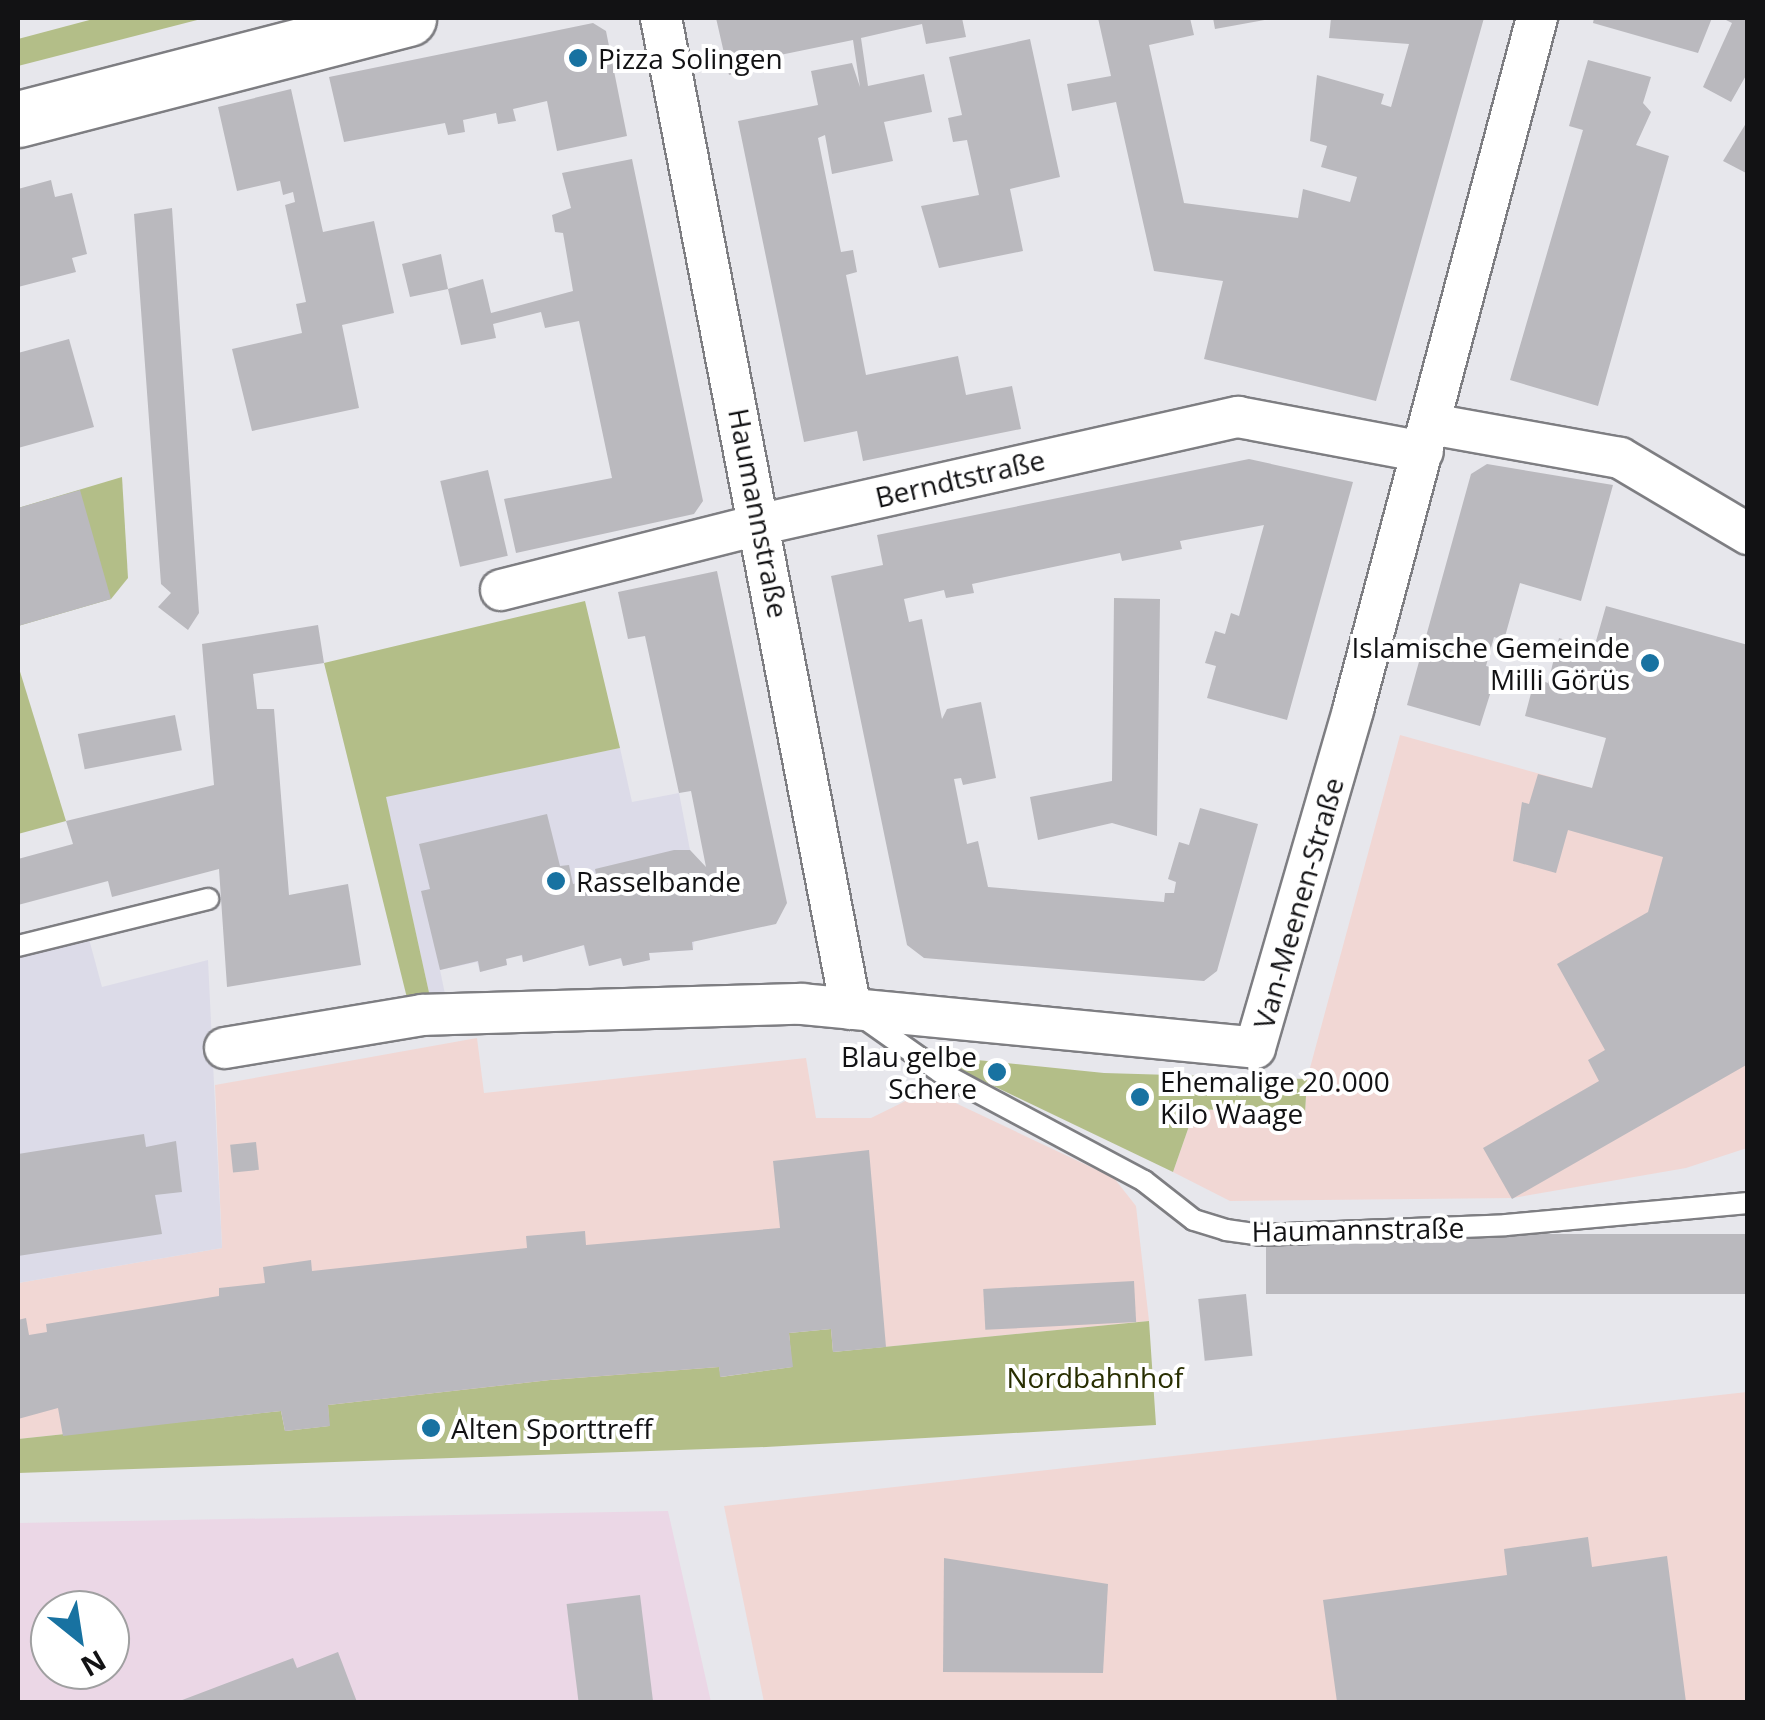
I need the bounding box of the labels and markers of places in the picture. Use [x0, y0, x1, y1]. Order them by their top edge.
place label: Pizza Solingen [598, 41, 783, 75]
marker: Pizza Solingen [567, 47, 589, 69]
place label: Islamische Gemeinde Milli Görüs [1351, 630, 1630, 696]
marker: Islamische Gemeinde Milli Görüs [1639, 652, 1661, 674]
place label: Rasselbande [576, 864, 741, 898]
marker: Rasselbande [545, 870, 567, 892]
place label: Blau gelbe Schere [841, 1039, 977, 1105]
marker: Blau gelbe Schere [986, 1061, 1008, 1083]
place label: Ehemalige 20.000 Kilo Waage [1160, 1064, 1390, 1130]
marker: Ehemalige 20.000 Kilo Waage [1129, 1086, 1151, 1108]
place label: Alten Sporttreff [451, 1411, 653, 1445]
marker: Alten Sporttreff [420, 1417, 442, 1439]

